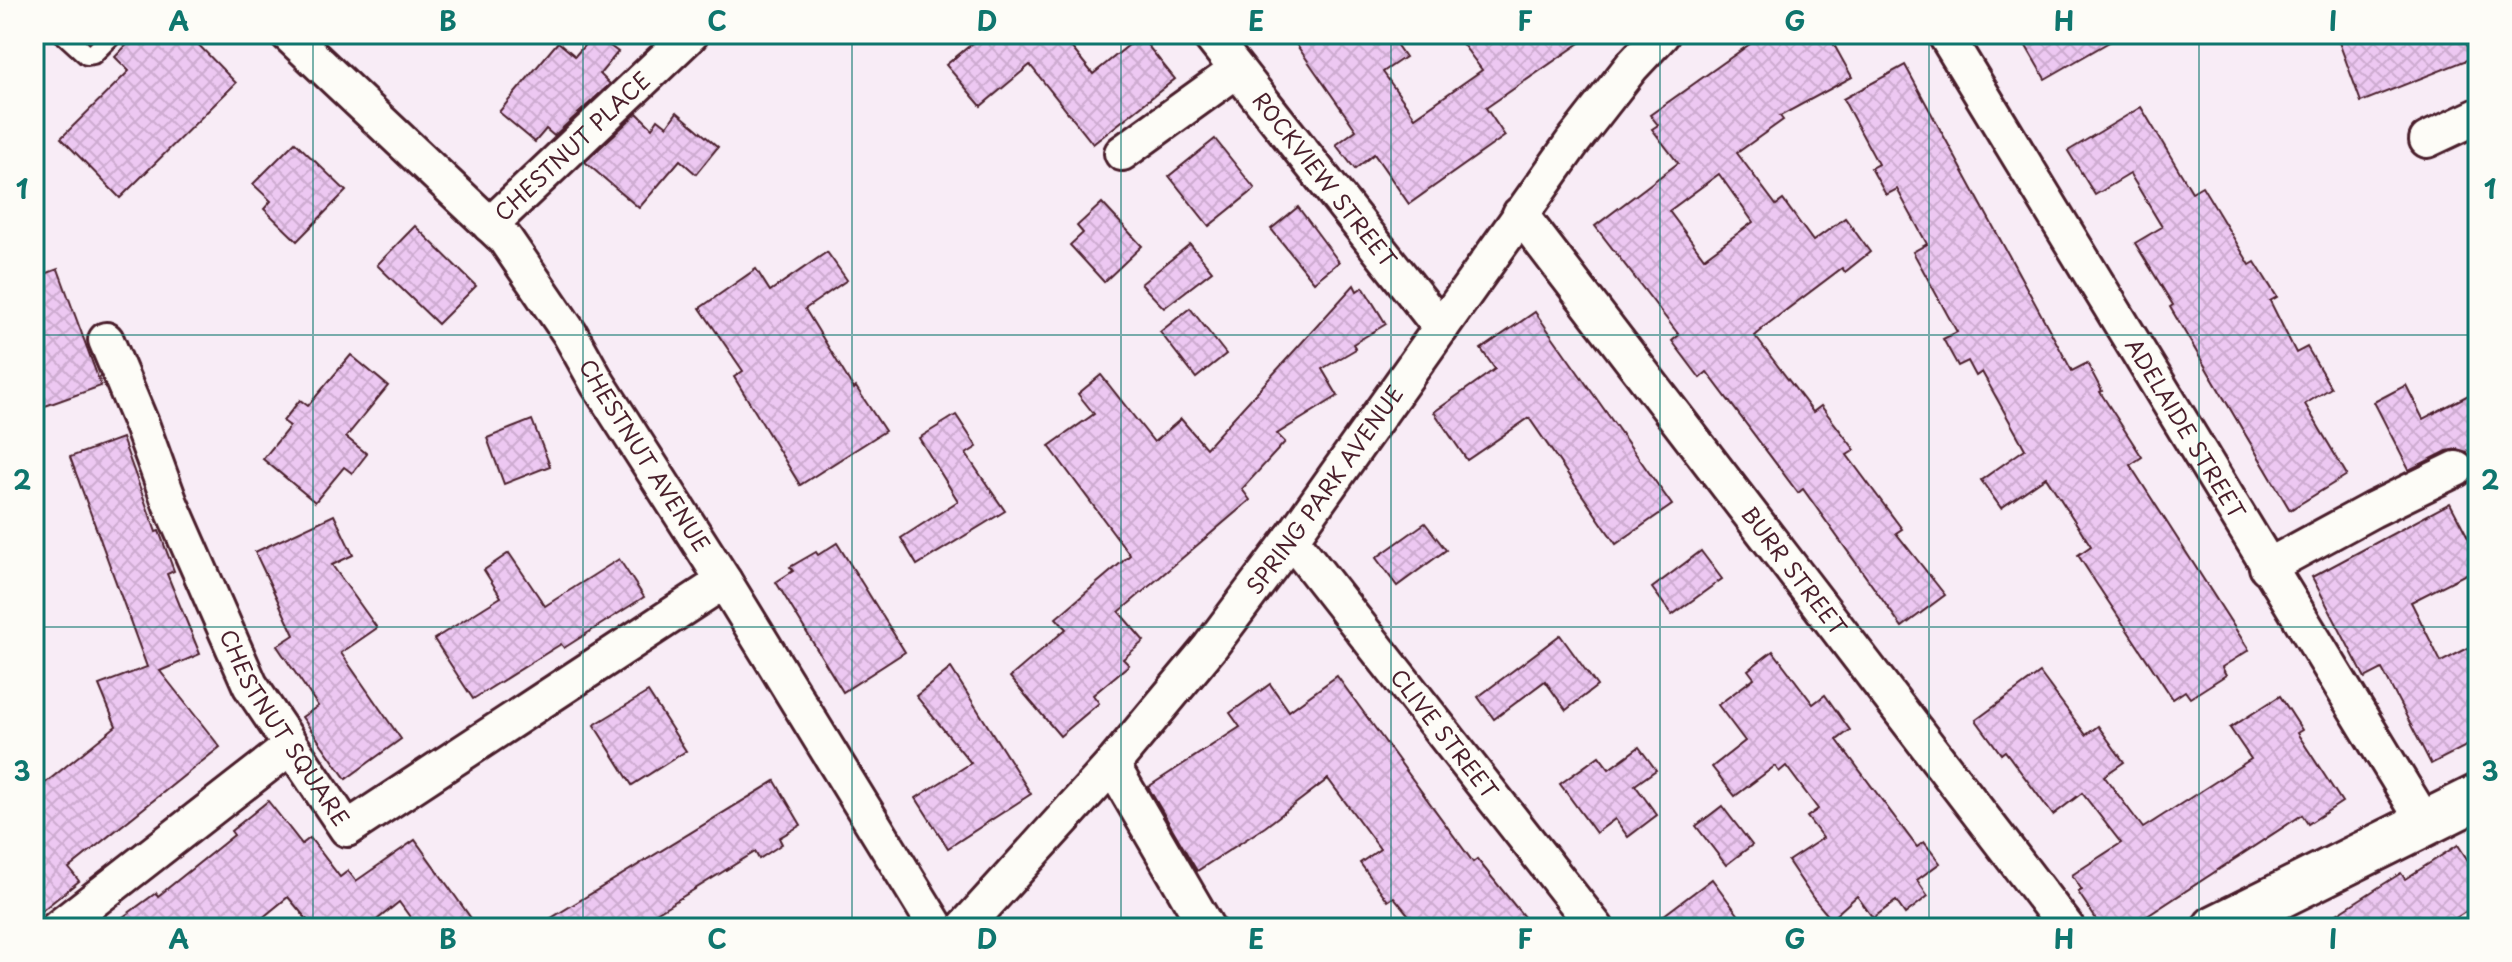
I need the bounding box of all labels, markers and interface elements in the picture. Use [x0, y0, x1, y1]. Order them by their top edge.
text: A [169, 1, 189, 40]
text: B [439, 1, 457, 40]
text: C [707, 1, 727, 40]
text: D [977, 1, 997, 40]
text: E [1248, 1, 1264, 40]
text: F [1517, 1, 1533, 40]
text: G [1784, 1, 1806, 40]
text: H [2054, 1, 2074, 40]
text: I [2329, 1, 2337, 40]
street label: CHESTNUT PLACE [486, 63, 657, 228]
street label: ROCKVIEW STREET [1246, 84, 1405, 274]
text: 1 [16, 169, 28, 208]
text: 1 [2484, 169, 2496, 208]
street label: ADELAIDE STREET [2119, 331, 2254, 525]
street label: CHESTNUT AVENUE [572, 352, 719, 558]
street label: SPRING PARK AVENUE [1237, 378, 1410, 601]
text: 2 [13, 460, 31, 499]
text: 2 [2481, 460, 2499, 499]
street label: BURR STREET [1734, 499, 1855, 642]
street label: CHESTNUT SQUARE [212, 624, 358, 832]
street label: CLIVE STREET [1384, 661, 1507, 805]
text: 3 [13, 751, 31, 790]
text: 3 [2481, 751, 2499, 790]
text: A [169, 919, 189, 958]
text: B [439, 919, 457, 958]
text: C [707, 919, 727, 958]
text: D [977, 919, 997, 958]
text: E [1248, 919, 1264, 958]
text: F [1517, 919, 1533, 958]
text: G [1784, 919, 1806, 958]
text: H [2054, 919, 2074, 958]
text: I [2329, 919, 2337, 958]

